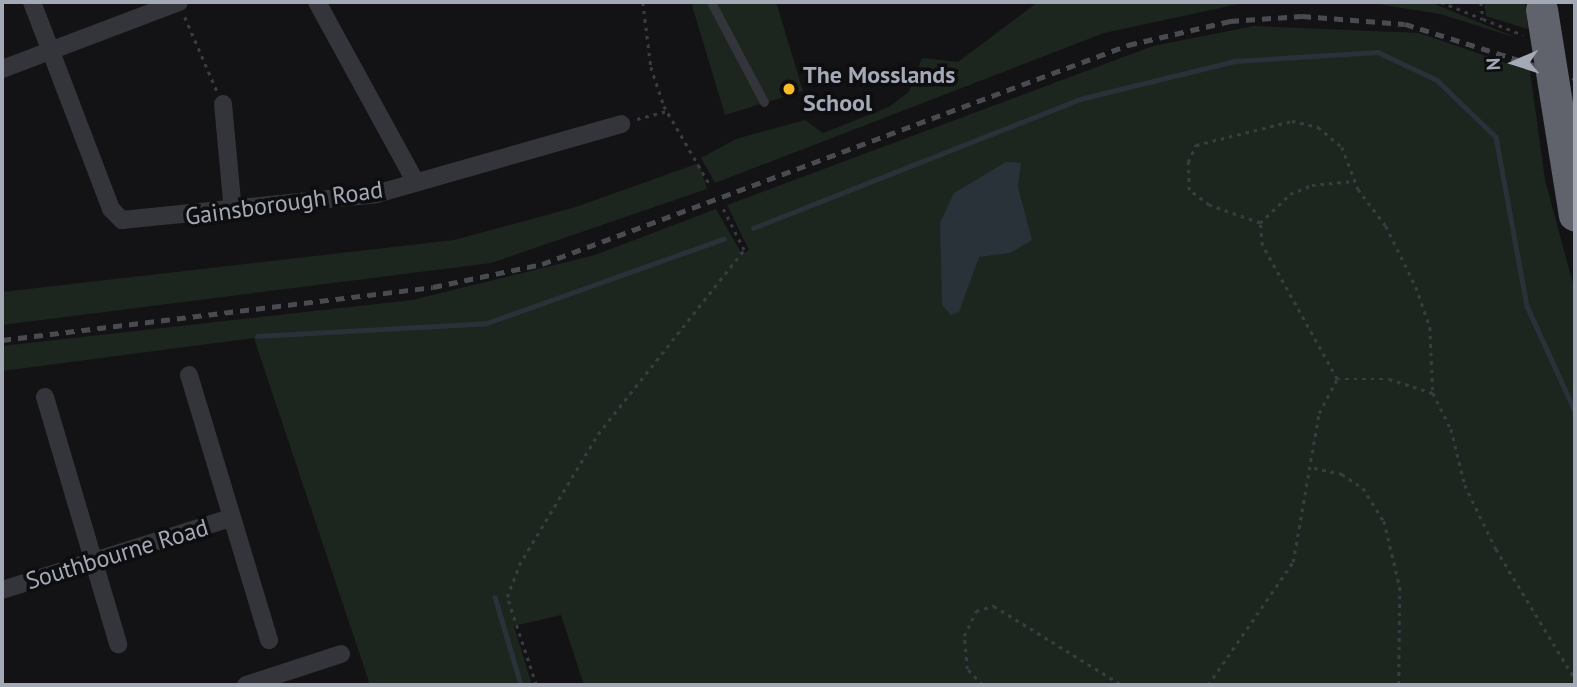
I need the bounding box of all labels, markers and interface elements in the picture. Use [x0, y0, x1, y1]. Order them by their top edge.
north arrow [1479, 28, 1549, 98]
text: N [1481, 57, 1505, 71]
place label: The Mosslands School [803, 61, 955, 117]
marker: The Mosslands School [781, 81, 797, 97]
street label: Gainsborough Road [183, 175, 385, 231]
street label: Southbourne Road [22, 513, 212, 595]

